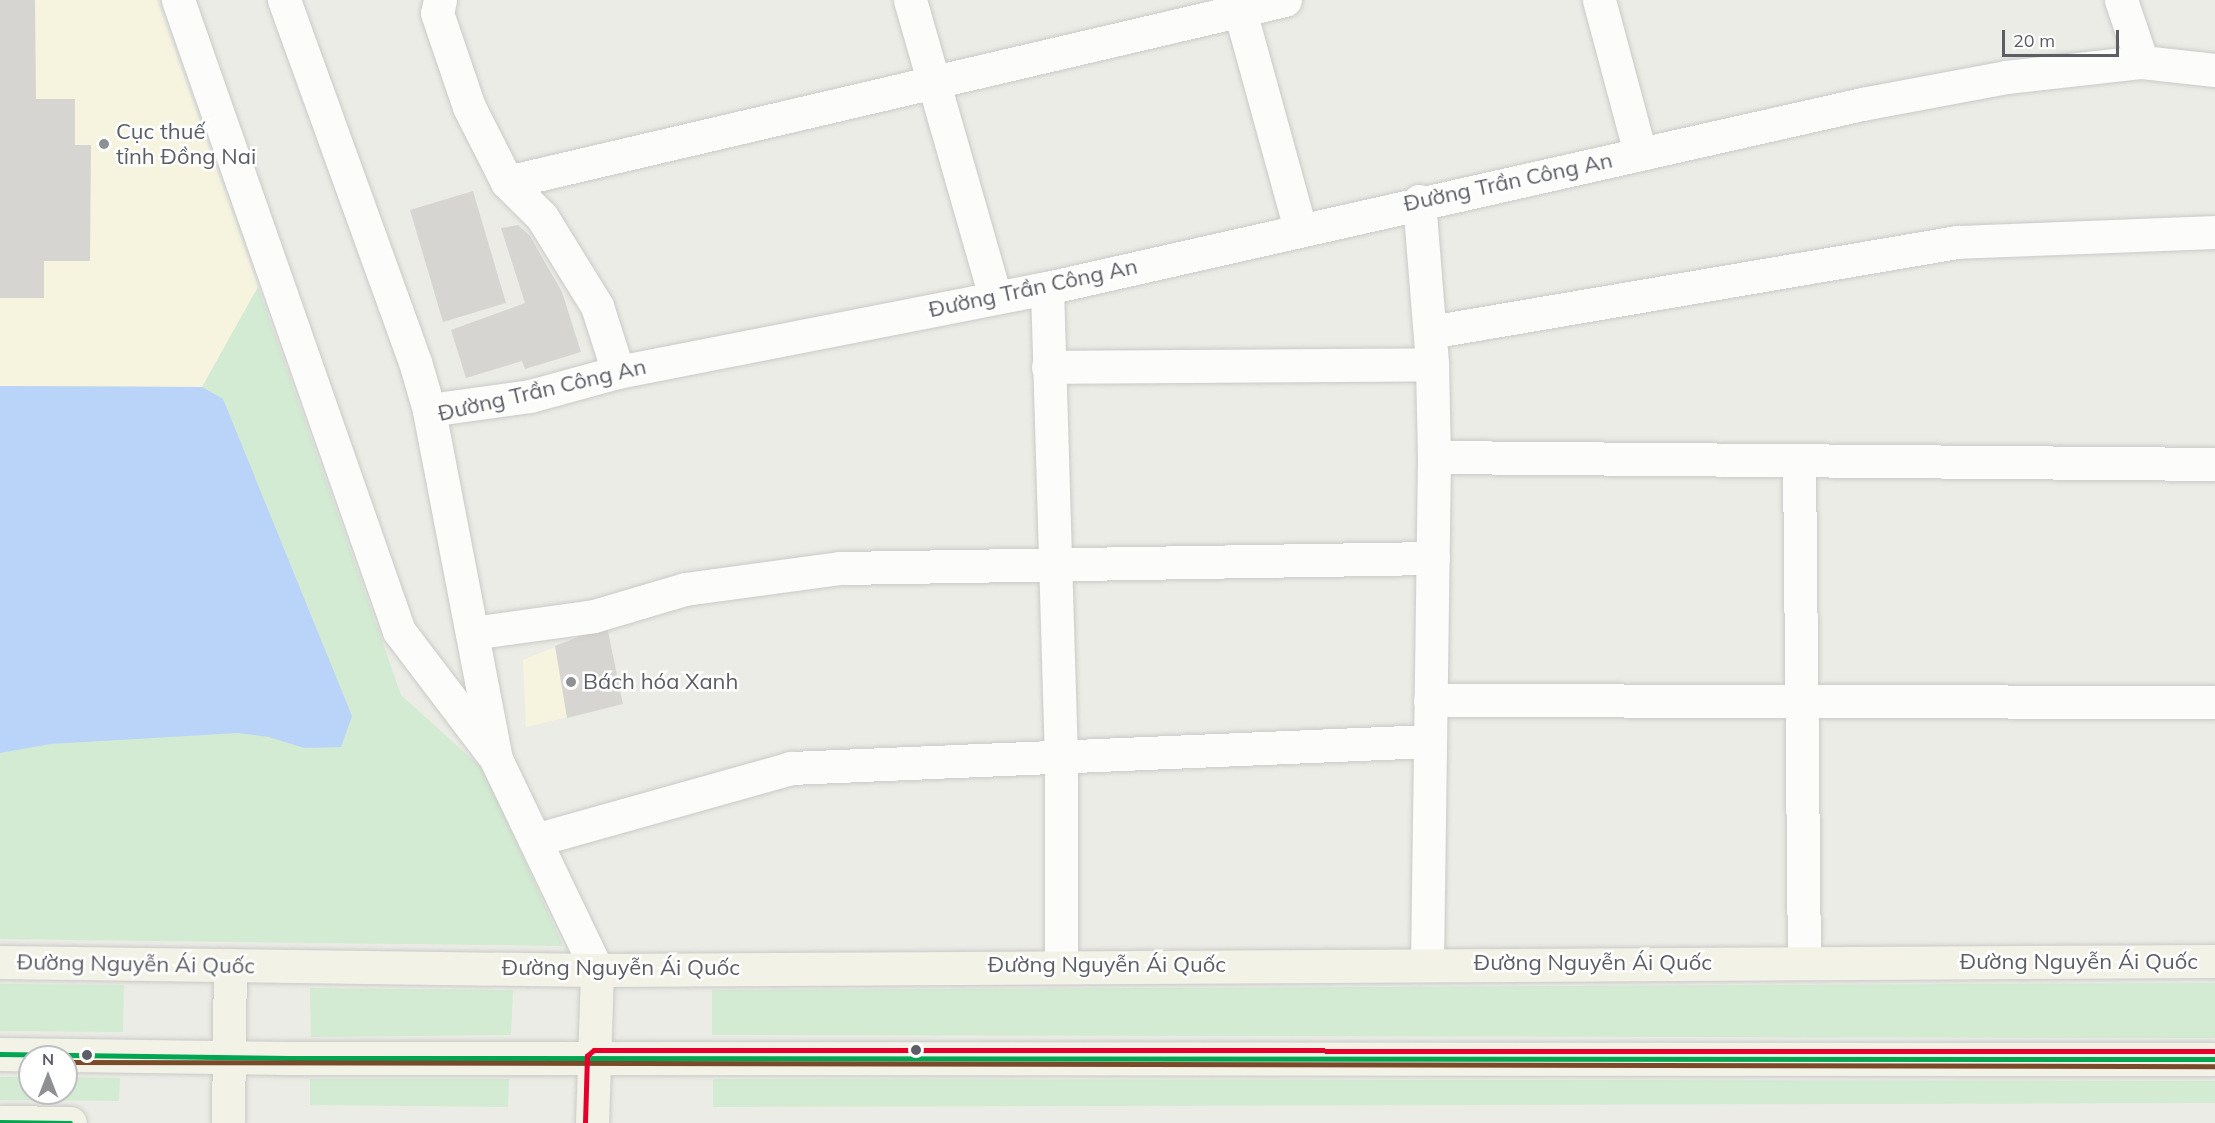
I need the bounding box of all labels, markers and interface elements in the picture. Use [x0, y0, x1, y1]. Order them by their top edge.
scale bar [2005, 18, 2122, 56]
text: 20 m [2013, 29, 2055, 52]
place label: Cục thuế tỉnh Đồng Nai [116, 118, 256, 170]
marker: Cục thuế tỉnh Đồng Nai [97, 137, 111, 151]
street label: Đường Trần Công An [1401, 147, 1615, 217]
street label: Đường Trần Công An [926, 253, 1140, 323]
street label: Đường Trần Công An [435, 353, 649, 427]
place label: Bách hóa Xanh [583, 669, 738, 695]
marker: Bách hóa Xanh [564, 675, 578, 689]
street label: Đường Nguyễn Ái Quốc [17, 949, 255, 979]
street label: Đường Nguyễn Ái Quốc [1960, 949, 2198, 975]
street label: Đường Nguyễn Ái Quốc [1474, 950, 1712, 976]
street label: Đường Nguyễn Ái Quốc [988, 952, 1226, 978]
street label: Đường Nguyễn Ái Quốc [502, 955, 740, 981]
unlabelled marker [910, 1044, 922, 1056]
north arrow [18, 1045, 78, 1105]
text: N [42, 1049, 54, 1069]
unlabelled marker [81, 1049, 93, 1061]

